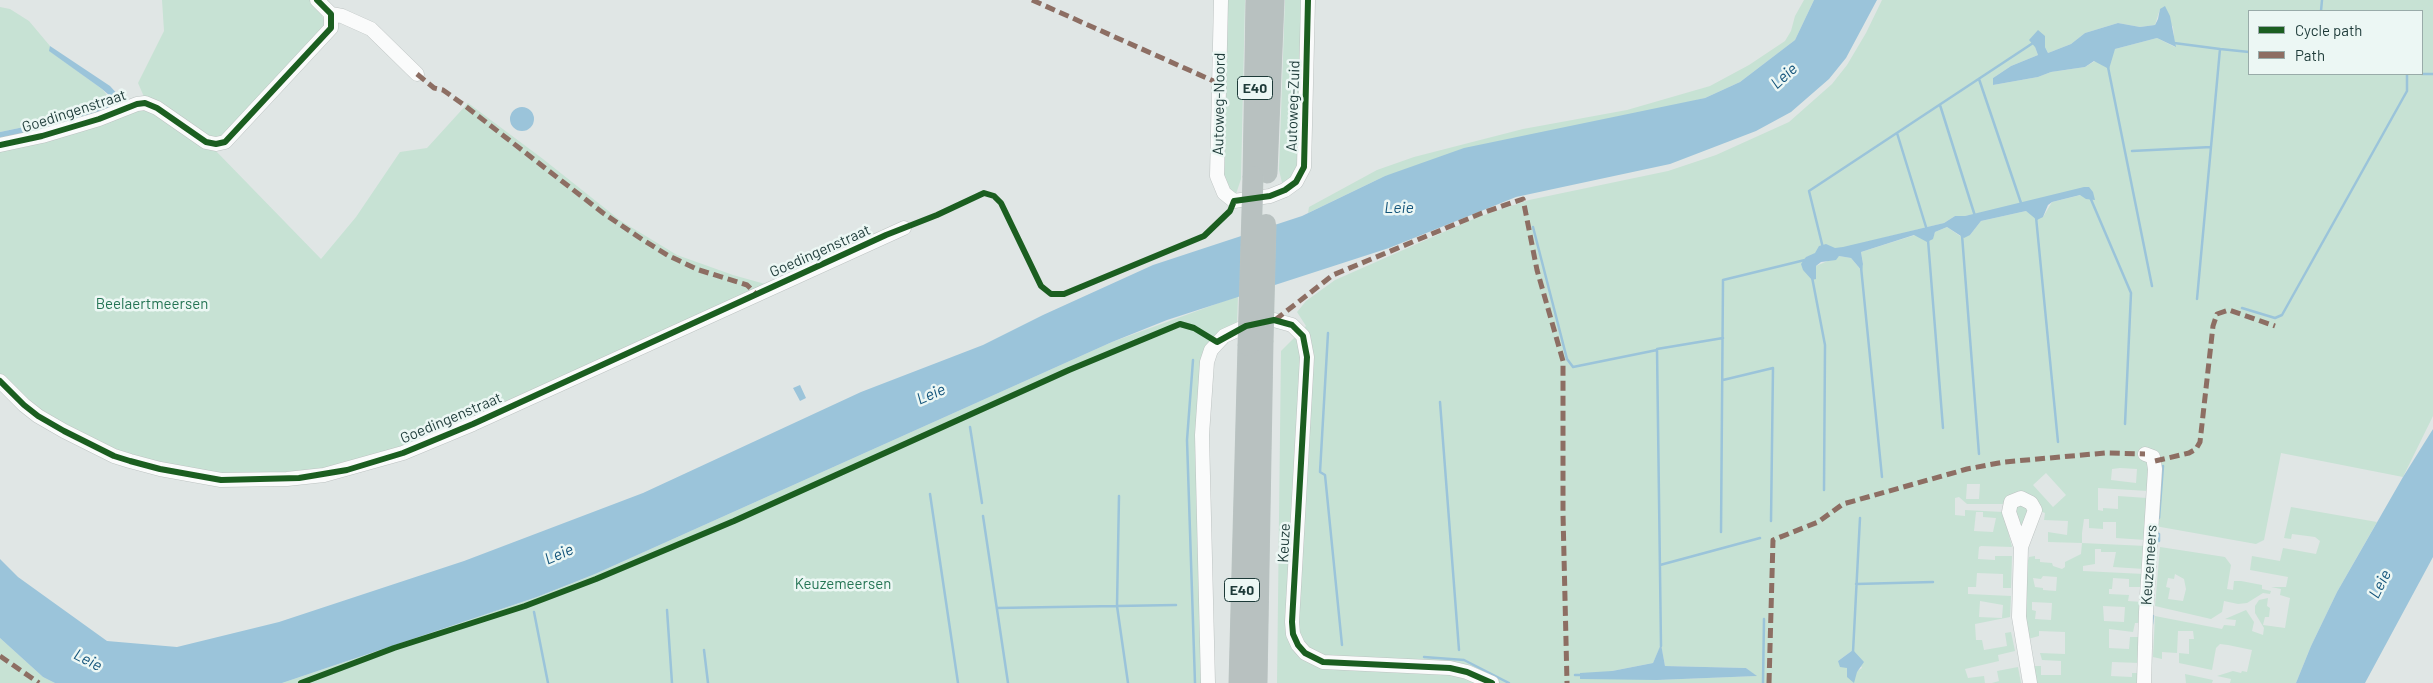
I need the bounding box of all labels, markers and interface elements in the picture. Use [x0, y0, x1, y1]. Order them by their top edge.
legend [2248, 10, 2423, 75]
text: Cycle path [2295, 21, 2362, 39]
text: Path [2295, 46, 2325, 64]
street label: Autoweg-Noord [1209, 52, 1229, 156]
water label: Leie [1767, 59, 1801, 93]
street label: Autoweg-Zuid [1282, 60, 1304, 152]
road number: E40 [1238, 76, 1272, 100]
street label: Goedingenstraat [20, 86, 128, 136]
water label: Leie [1384, 198, 1414, 218]
street label: Goedingenstraat [767, 221, 873, 281]
park label: Beelaertmeersen [96, 295, 208, 313]
water label: Leie [914, 379, 948, 409]
street label: Goedingenstraat [398, 389, 504, 447]
street label: Keuze [1274, 523, 1294, 563]
street label: Keuzemeers [2137, 524, 2161, 606]
water label: Leie [542, 539, 576, 569]
water label: Leie [2365, 567, 2395, 601]
park label: Keuzemeersen [795, 575, 891, 593]
road number: E40 [1224, 578, 1260, 602]
water label: Leie [71, 645, 105, 675]

